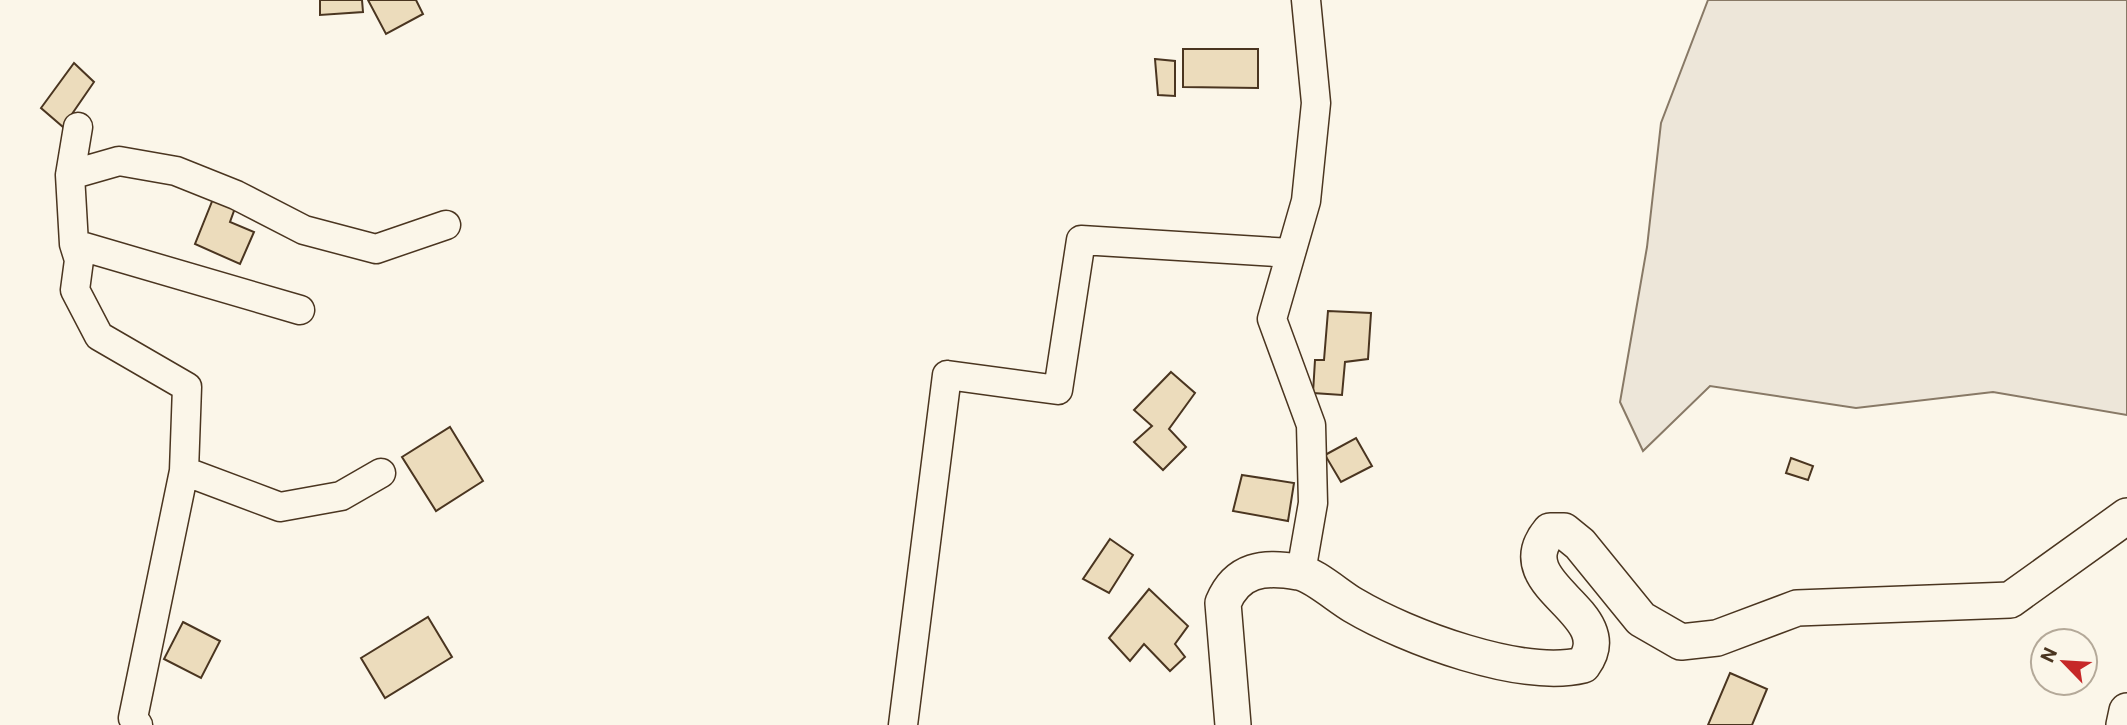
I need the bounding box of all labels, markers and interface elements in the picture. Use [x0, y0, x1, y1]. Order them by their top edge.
north arrow [2029, 627, 2099, 697]
text: N [2036, 644, 2062, 666]

